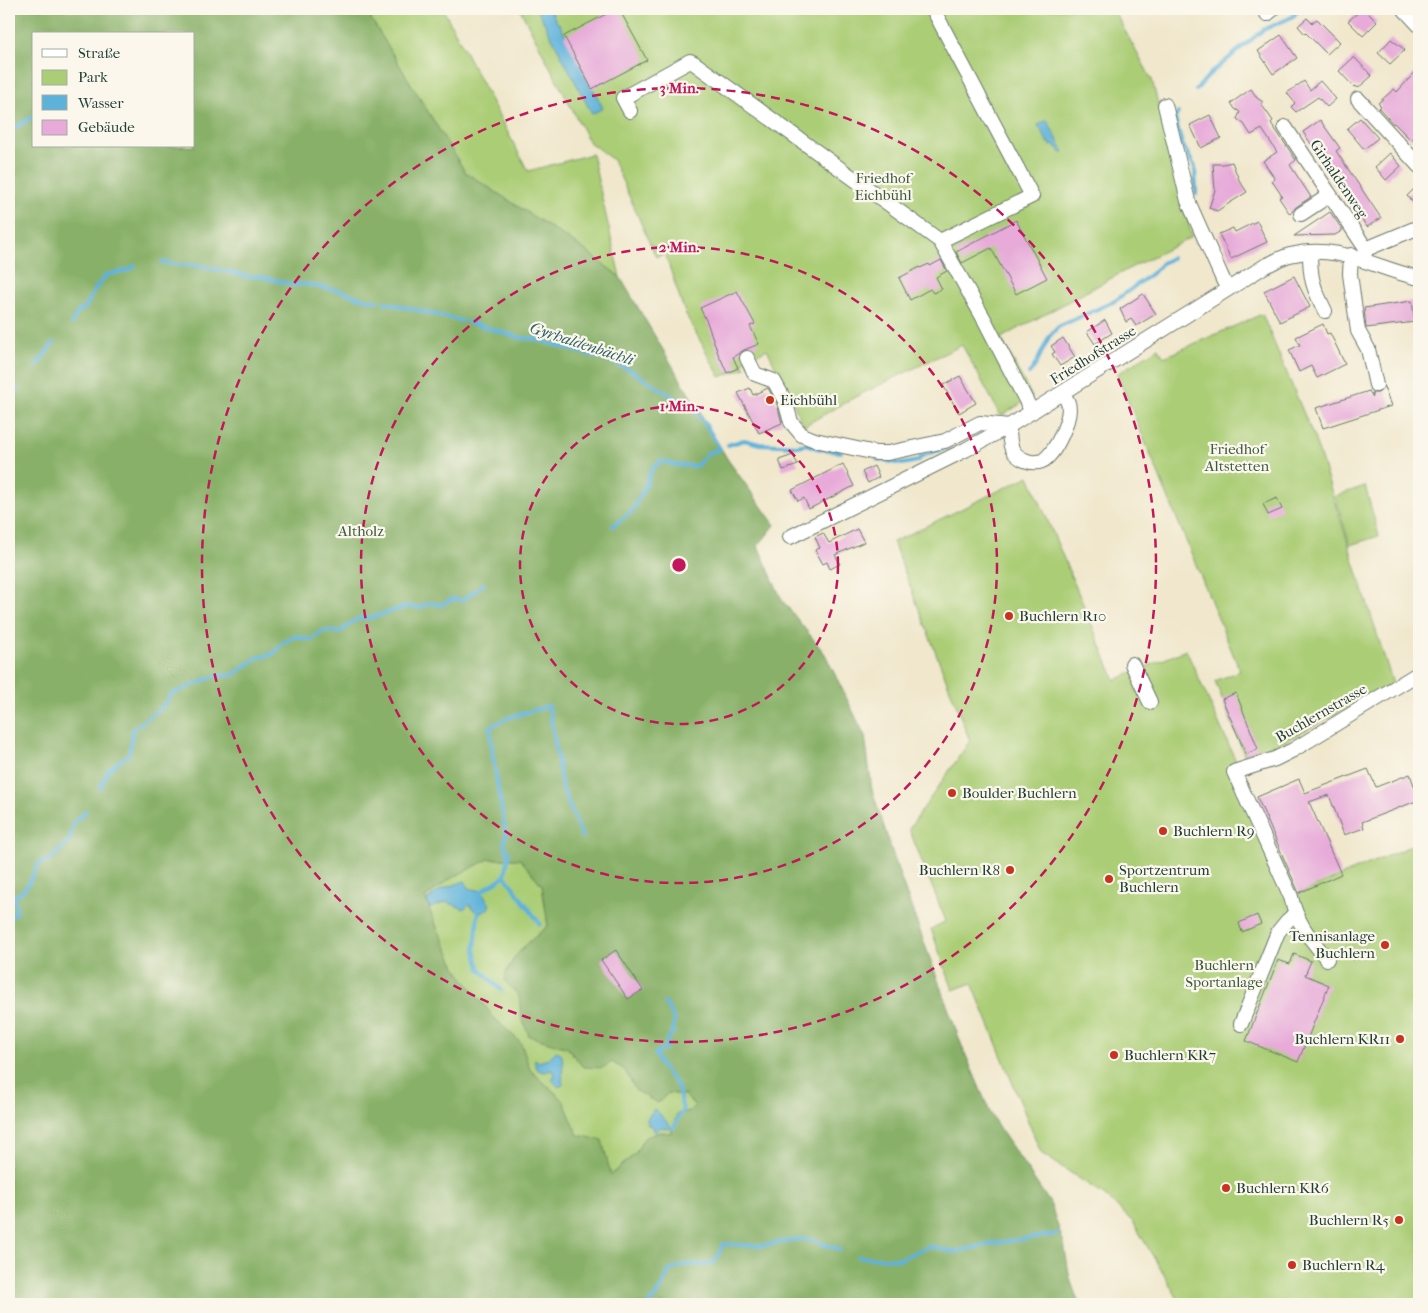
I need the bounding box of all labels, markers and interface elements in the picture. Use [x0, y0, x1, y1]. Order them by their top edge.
legend [32, 32, 195, 148]
text: Straße [78, 44, 121, 62]
text: Park [78, 68, 108, 86]
text: 3 Min. [659, 79, 699, 97]
text: Wasser [77, 94, 124, 112]
text: Gebäude [78, 118, 135, 136]
street label: Girhaldenweg [1306, 136, 1372, 223]
park label: Friedhof Eichbühl [854, 169, 914, 204]
text: 2 Min. [659, 238, 699, 256]
water label: Gyrhaldenbächli [528, 318, 638, 370]
street label: Friedhofstrasse [1047, 321, 1140, 389]
place label: Eichbühl [780, 391, 837, 409]
marker: Eichbühl [764, 394, 776, 406]
text: 1 Min. [660, 397, 698, 415]
park label: Friedhof Altstetten [1204, 440, 1269, 475]
park label: Altholz [337, 522, 384, 540]
centre of rings [670, 556, 688, 574]
place label: Buchlern R10 [1019, 607, 1106, 625]
marker: Buchlern R10 [1003, 610, 1015, 622]
street label: Buchlernstrasse [1272, 679, 1370, 746]
place label: Boulder Buchlern [962, 784, 1077, 802]
marker: Boulder Buchlern [946, 787, 958, 799]
place label: Buchlern R9 [1173, 822, 1255, 840]
marker: Buchlern R9 [1157, 825, 1169, 837]
place label: Buchlern R8 [919, 861, 1000, 879]
place label: Sportzentrum Buchlern [1119, 861, 1210, 896]
marker: Buchlern R8 [1004, 864, 1016, 876]
marker: Sportzentrum Buchlern [1103, 873, 1115, 885]
place label: Tennisanlage Buchlern [1289, 927, 1376, 962]
marker: Tennisanlage Buchlern [1379, 939, 1391, 951]
park label: Buchlern Sportanlage [1185, 956, 1263, 991]
place label: Buchlern KR11 [1295, 1030, 1390, 1048]
marker: Buchlern KR11 [1394, 1033, 1406, 1045]
place label: Buchlern KR7 [1124, 1046, 1216, 1064]
marker: Buchlern KR7 [1108, 1049, 1120, 1061]
place label: Buchlern KR6 [1236, 1179, 1330, 1197]
marker: Buchlern KR6 [1220, 1182, 1232, 1194]
place label: Buchlern R5 [1309, 1211, 1389, 1229]
marker: Buchlern R5 [1393, 1214, 1405, 1226]
place label: Buchlern R4 [1302, 1256, 1386, 1274]
marker: Buchlern R4 [1286, 1259, 1298, 1271]

